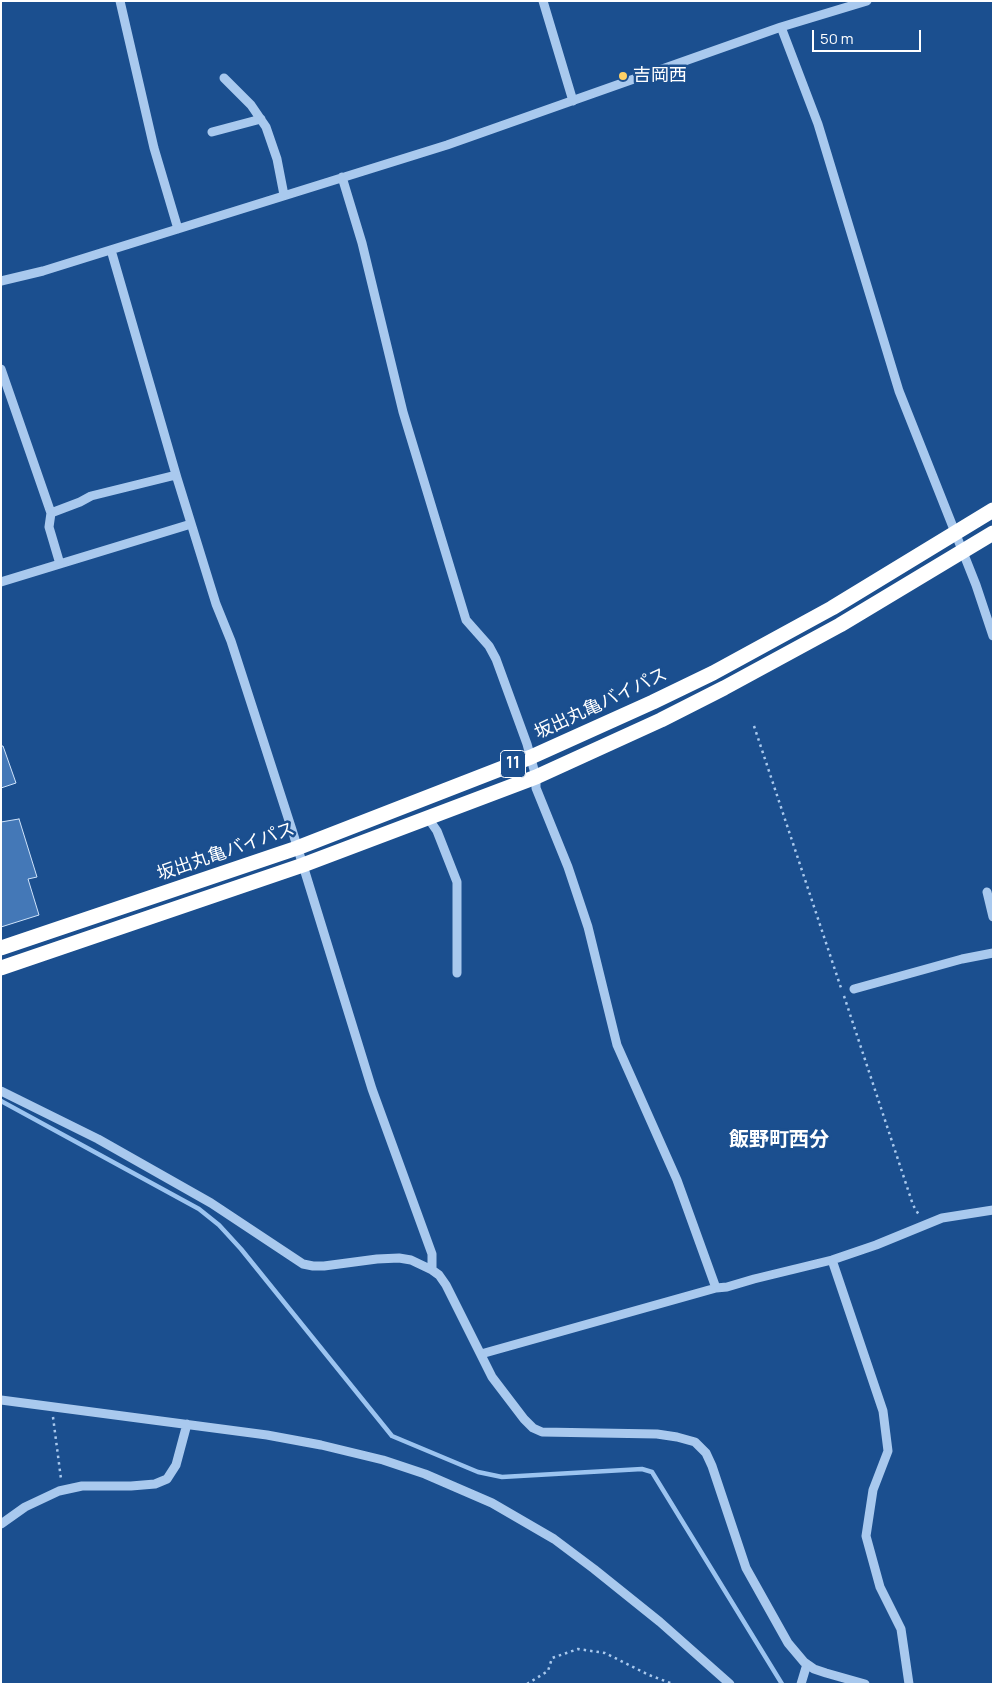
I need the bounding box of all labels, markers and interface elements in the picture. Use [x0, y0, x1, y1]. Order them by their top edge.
scale bar [814, 20, 923, 52]
text: 50 m [820, 28, 854, 49]
place label: 吉岡西 [633, 65, 687, 87]
marker: 吉岡西 [617, 70, 629, 82]
street label: 坂出丸亀バイパス [531, 664, 671, 744]
road number: 11 [500, 751, 526, 778]
street label: 坂出丸亀バイパス [154, 818, 298, 886]
district label: 飯野町西分 [729, 1128, 829, 1152]

